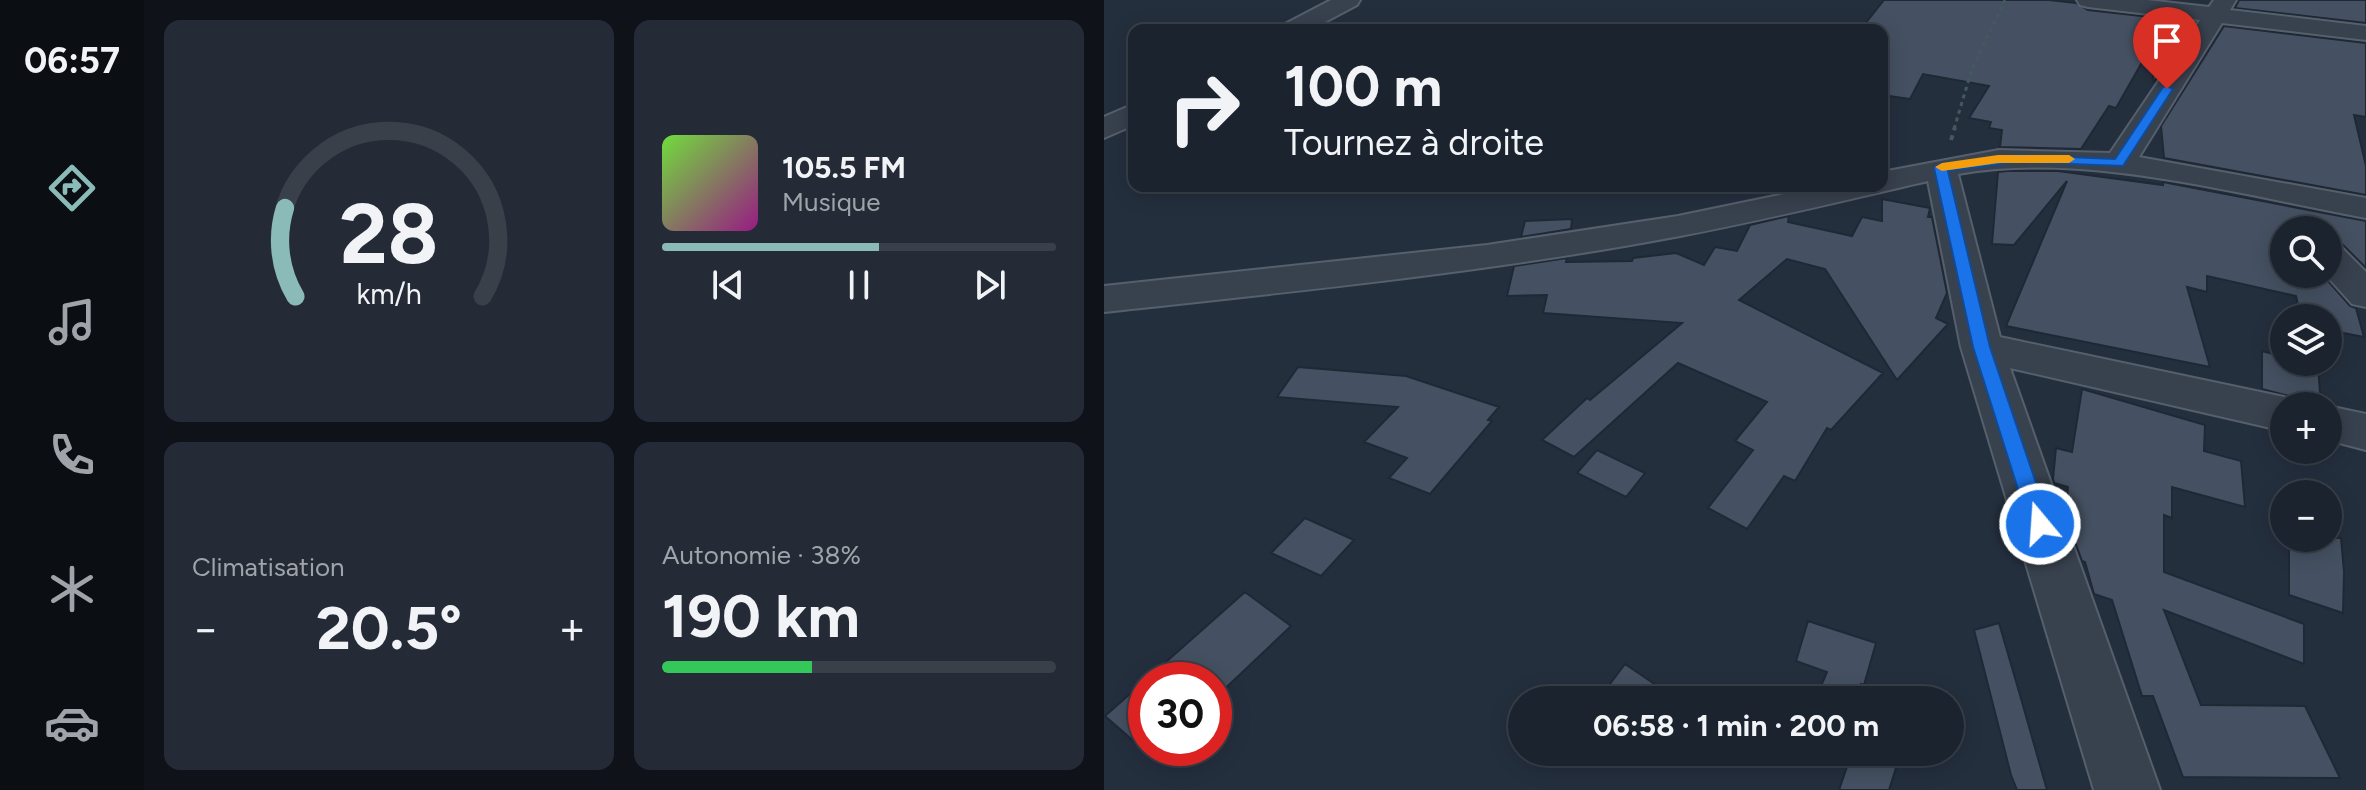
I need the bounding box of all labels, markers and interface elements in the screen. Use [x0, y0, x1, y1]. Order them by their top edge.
pin [2133, 7, 2201, 89]
icon: arrive [2145, 19, 2189, 63]
text: 06:57 [24, 39, 120, 82]
text: 100 m [1284, 53, 1442, 120]
icon: right [1152, 56, 1256, 160]
text: Tournez à droite [1284, 121, 1544, 164]
text: 105.5 FM [782, 149, 906, 186]
icon: directions [44, 160, 100, 216]
text: 28 [339, 184, 439, 284]
text: Musique [782, 186, 880, 218]
map controls [2270, 216, 2342, 552]
button: search [2270, 216, 2342, 288]
icon: previous [706, 263, 750, 307]
icon: pause [837, 263, 881, 307]
icon: next [968, 263, 1012, 307]
text: km/h [356, 277, 422, 311]
icon: music [44, 294, 100, 350]
button: layers [2270, 304, 2342, 376]
button: + [2270, 392, 2342, 464]
icon: phone [44, 427, 100, 483]
button: − [2270, 480, 2342, 552]
position arrow [1998, 482, 2082, 566]
text: Autonomie · 38% [662, 539, 861, 571]
text: Climatisation [192, 551, 345, 583]
icon: climate [44, 561, 100, 617]
text: 190 km [662, 580, 860, 652]
text: 20.5° [316, 592, 462, 664]
text: − [192, 602, 219, 655]
text: + [559, 602, 586, 655]
speed limit sign: 30 [1128, 662, 1232, 766]
icon: car [44, 695, 100, 751]
text: 06:58 · 1 min · 200 m [1593, 707, 1879, 744]

